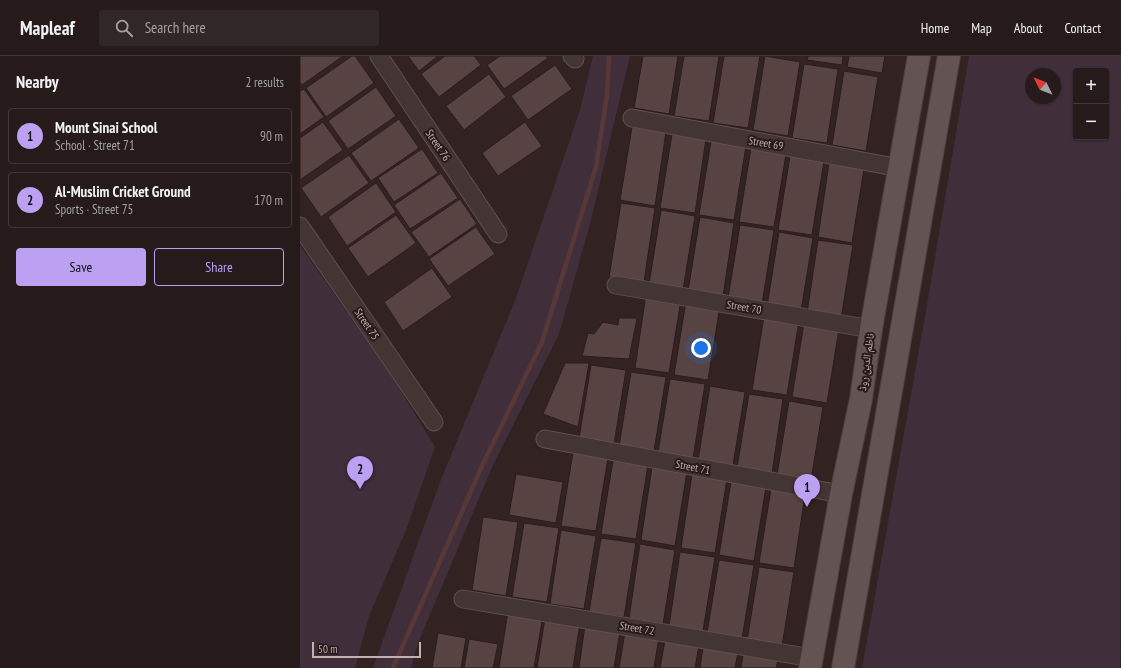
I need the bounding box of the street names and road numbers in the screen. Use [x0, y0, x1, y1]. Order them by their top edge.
street label: Street 76 [422, 127, 454, 163]
street label: Street 69 [748, 133, 784, 153]
street label: Street 70 [726, 297, 762, 317]
street label: Street 75 [351, 306, 383, 342]
street label: ناظم الدین روڈ [855, 332, 878, 392]
street label: Street 71 [674, 457, 712, 477]
street label: Street 72 [619, 618, 655, 638]

